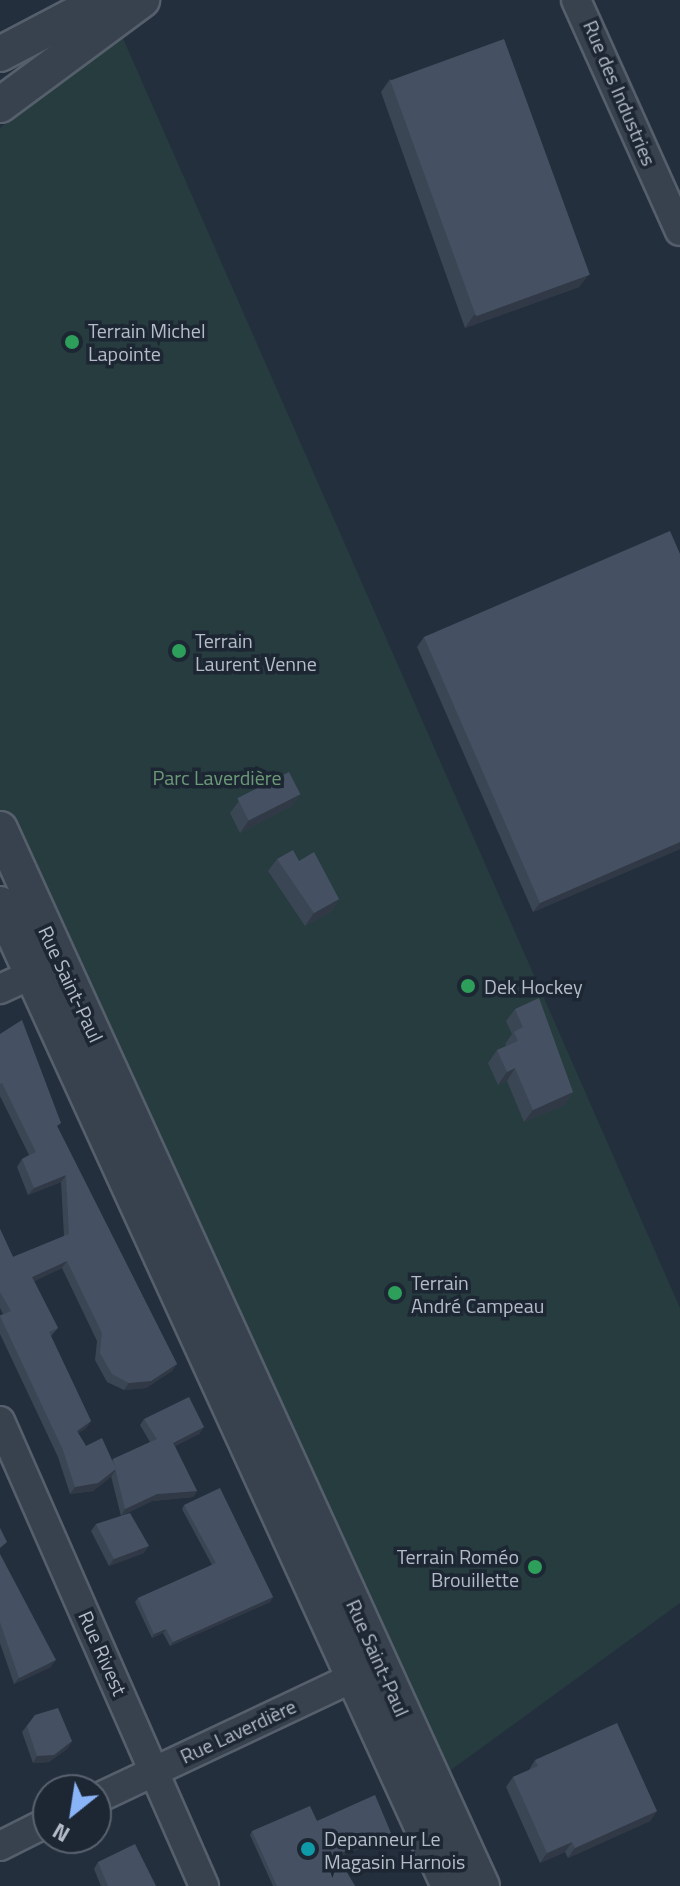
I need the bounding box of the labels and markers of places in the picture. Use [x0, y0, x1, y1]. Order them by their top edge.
place label: Terrain Michel Lapointe [88, 318, 206, 365]
marker: Terrain Michel Lapointe [63, 333, 81, 351]
place label: Terrain Laurent Venne [195, 628, 317, 675]
marker: Terrain Laurent Venne [170, 642, 188, 660]
place label: Dek Hockey [484, 974, 583, 998]
marker: Dek Hockey [459, 977, 477, 995]
place label: Terrain André Campeau [411, 1270, 544, 1317]
marker: Terrain André Campeau [386, 1284, 404, 1302]
place label: Terrain Roméo Brouillette [397, 1544, 519, 1591]
marker: Terrain Roméo Brouillette [526, 1558, 544, 1576]
place label: Depanneur Le Magasin Harnois [324, 1826, 465, 1873]
marker: Depanneur Le Magasin Harnois [299, 1840, 317, 1858]

